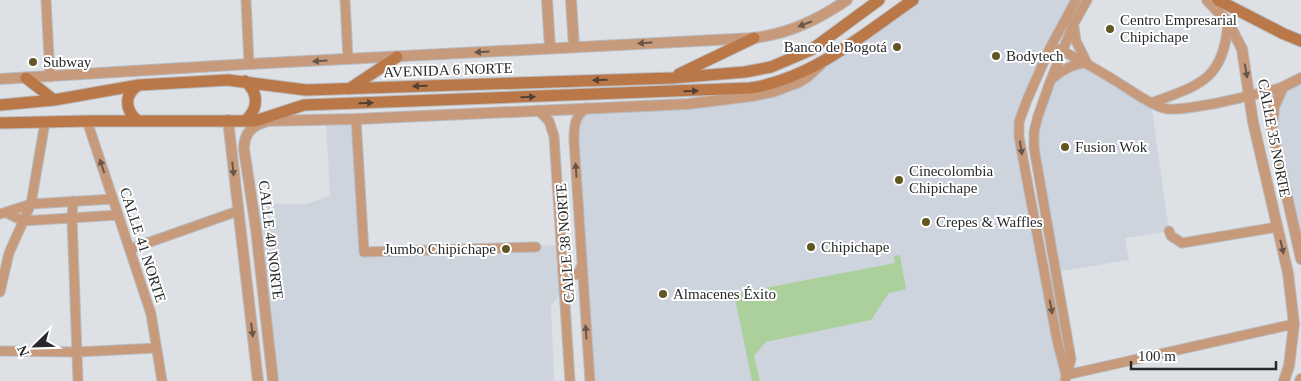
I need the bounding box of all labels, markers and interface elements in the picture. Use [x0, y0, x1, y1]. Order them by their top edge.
place label: Centro Empresarial Chipichape [1120, 12, 1237, 45]
one-way arrow [797, 20, 812, 28]
marker: Centro Empresarial Chipichape [1104, 23, 1116, 35]
place label: Banco de Bogotá [784, 39, 887, 55]
one-way arrow [636, 40, 652, 48]
marker: Banco de Bogotá [891, 41, 903, 53]
place label: Bodytech [1006, 48, 1064, 64]
one-way arrow [474, 49, 490, 57]
marker: Bodytech [990, 50, 1002, 62]
place label: Subway [43, 54, 92, 70]
marker: Subway [27, 56, 39, 68]
one-way arrow [312, 57, 328, 65]
street label: AVENIDA 6 NORTE [383, 60, 513, 80]
one-way arrow [1242, 64, 1250, 80]
one-way arrow [592, 76, 608, 84]
street label: CALLE 35 NORTE [1255, 78, 1293, 198]
one-way arrow [412, 83, 428, 91]
one-way arrow [683, 86, 699, 94]
one-way arrow [520, 93, 536, 101]
one-way arrow [358, 98, 374, 106]
place label: Fusion Wok [1075, 139, 1148, 155]
one-way arrow [1017, 140, 1025, 156]
marker: Fusion Wok [1059, 141, 1071, 153]
one-way arrow [98, 158, 106, 173]
one-way arrow [230, 161, 238, 177]
one-way arrow [571, 162, 579, 178]
place label: Cinecolombia Chipichape [909, 163, 993, 196]
marker: Cinecolombia Chipichape [893, 174, 905, 186]
street label: CALLE 40 NORTE [256, 180, 286, 300]
street label: CALLE 38 NORTE [553, 183, 577, 303]
street label: CALLE 41 NORTE [117, 186, 169, 304]
place label: Crepes & Waffles [936, 214, 1043, 230]
marker: Crepes & Waffles [920, 216, 932, 228]
place label: Chipichape [821, 239, 890, 255]
one-way arrow [1278, 240, 1286, 255]
place label: Jumbo Chipichape [384, 241, 496, 257]
marker: Chipichape [805, 241, 817, 253]
marker: Jumbo Chipichape [500, 243, 512, 255]
place label: Almacenes Éxito [673, 286, 776, 302]
marker: Almacenes Éxito [657, 288, 669, 300]
one-way arrow [1047, 300, 1055, 315]
north arrow [10, 321, 60, 371]
one-way arrow [248, 323, 256, 339]
one-way arrow [582, 324, 590, 340]
scale bar [1131, 338, 1276, 370]
text: N [15, 343, 32, 358]
text: 100 m [1138, 348, 1176, 364]

